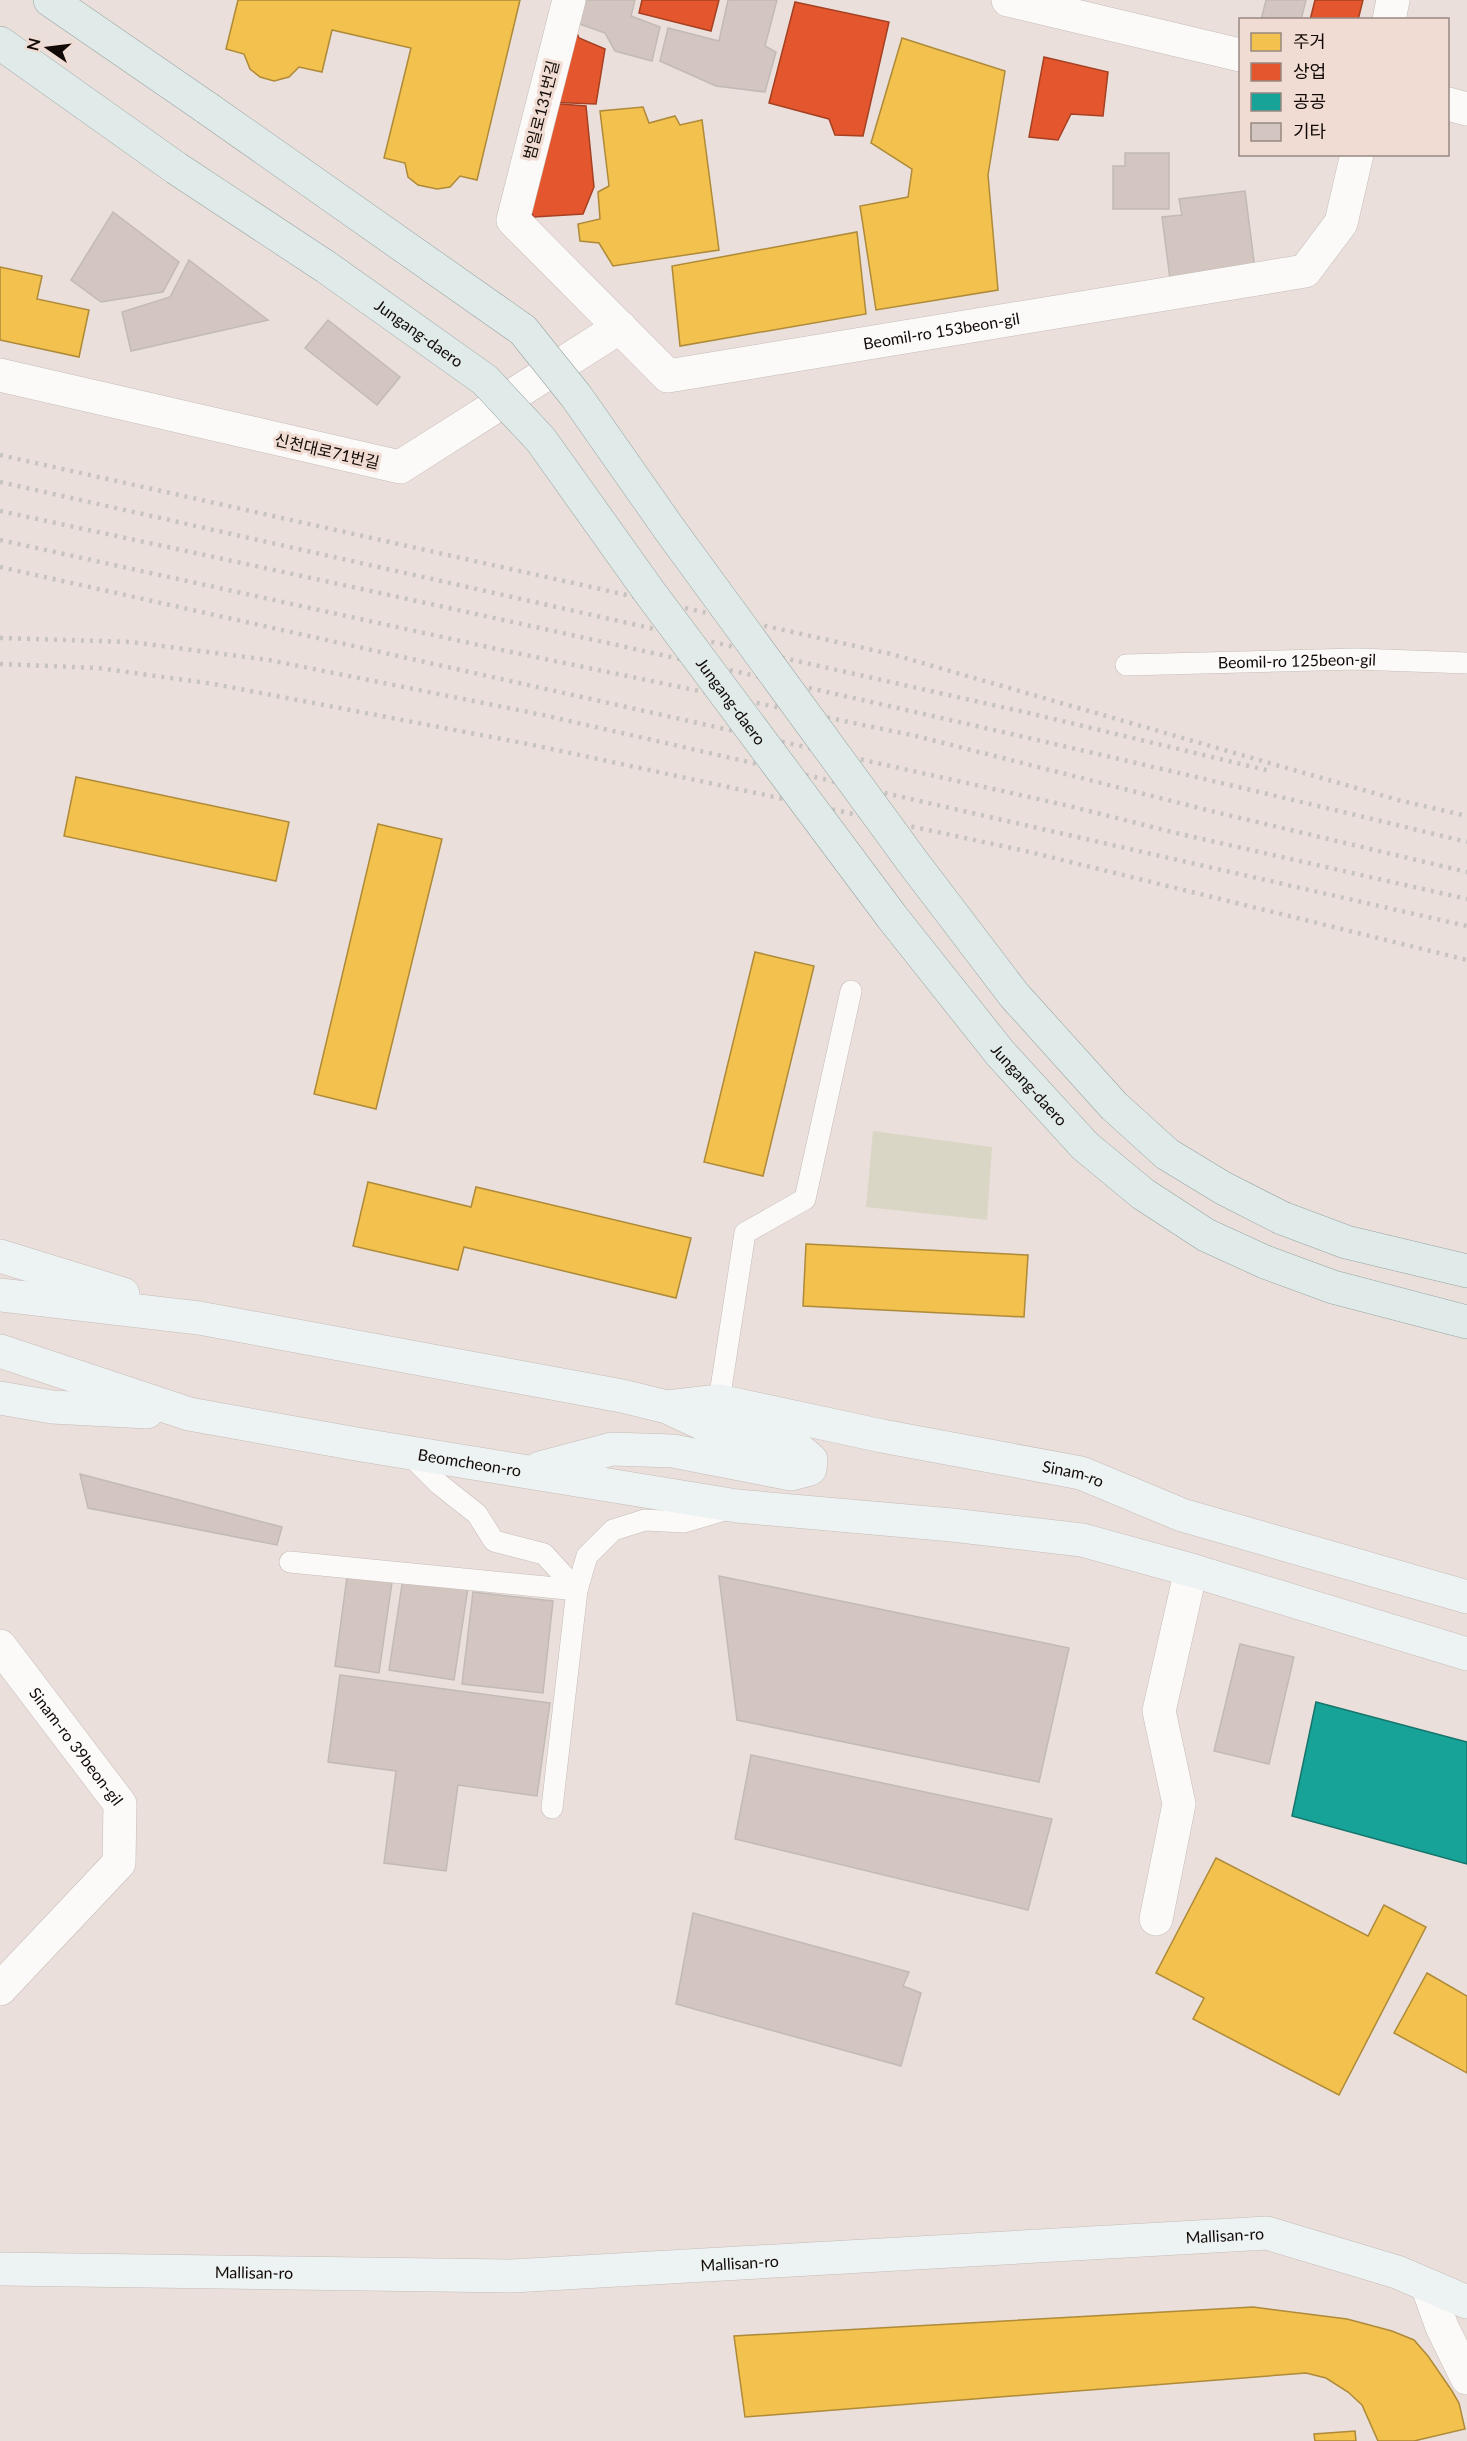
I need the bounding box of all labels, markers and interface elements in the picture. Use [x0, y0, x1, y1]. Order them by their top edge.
north arrow [18, 18, 78, 78]
legend [1239, 18, 1449, 156]
text: 주거 [1293, 30, 1326, 52]
text: N [22, 36, 44, 53]
street label: 범일로131번길 [519, 58, 562, 161]
text: 상업 [1293, 60, 1326, 82]
text: 공공 [1293, 90, 1326, 112]
text: 기타 [1293, 120, 1327, 142]
street label: Jungang-daero [372, 295, 467, 371]
street label: Beomil-ro 153beon-gil [862, 308, 1021, 353]
street label: 신천대로71번길 [273, 429, 381, 472]
street label: Beomil-ro 125beon-gil [1218, 649, 1376, 672]
street label: Jungang-daero [693, 654, 770, 748]
street label: Jungang-daero [988, 1040, 1072, 1129]
street label: Beomcheon-ro [417, 1444, 523, 1480]
street label: Sinam-ro [1041, 1456, 1107, 1491]
street label: Sinam-ro 39beon-gil [26, 1683, 127, 1809]
street label: Mallisan-ro [1185, 2223, 1264, 2247]
street label: Mallisan-ro [700, 2251, 779, 2274]
street label: Mallisan-ro [215, 2262, 293, 2282]

